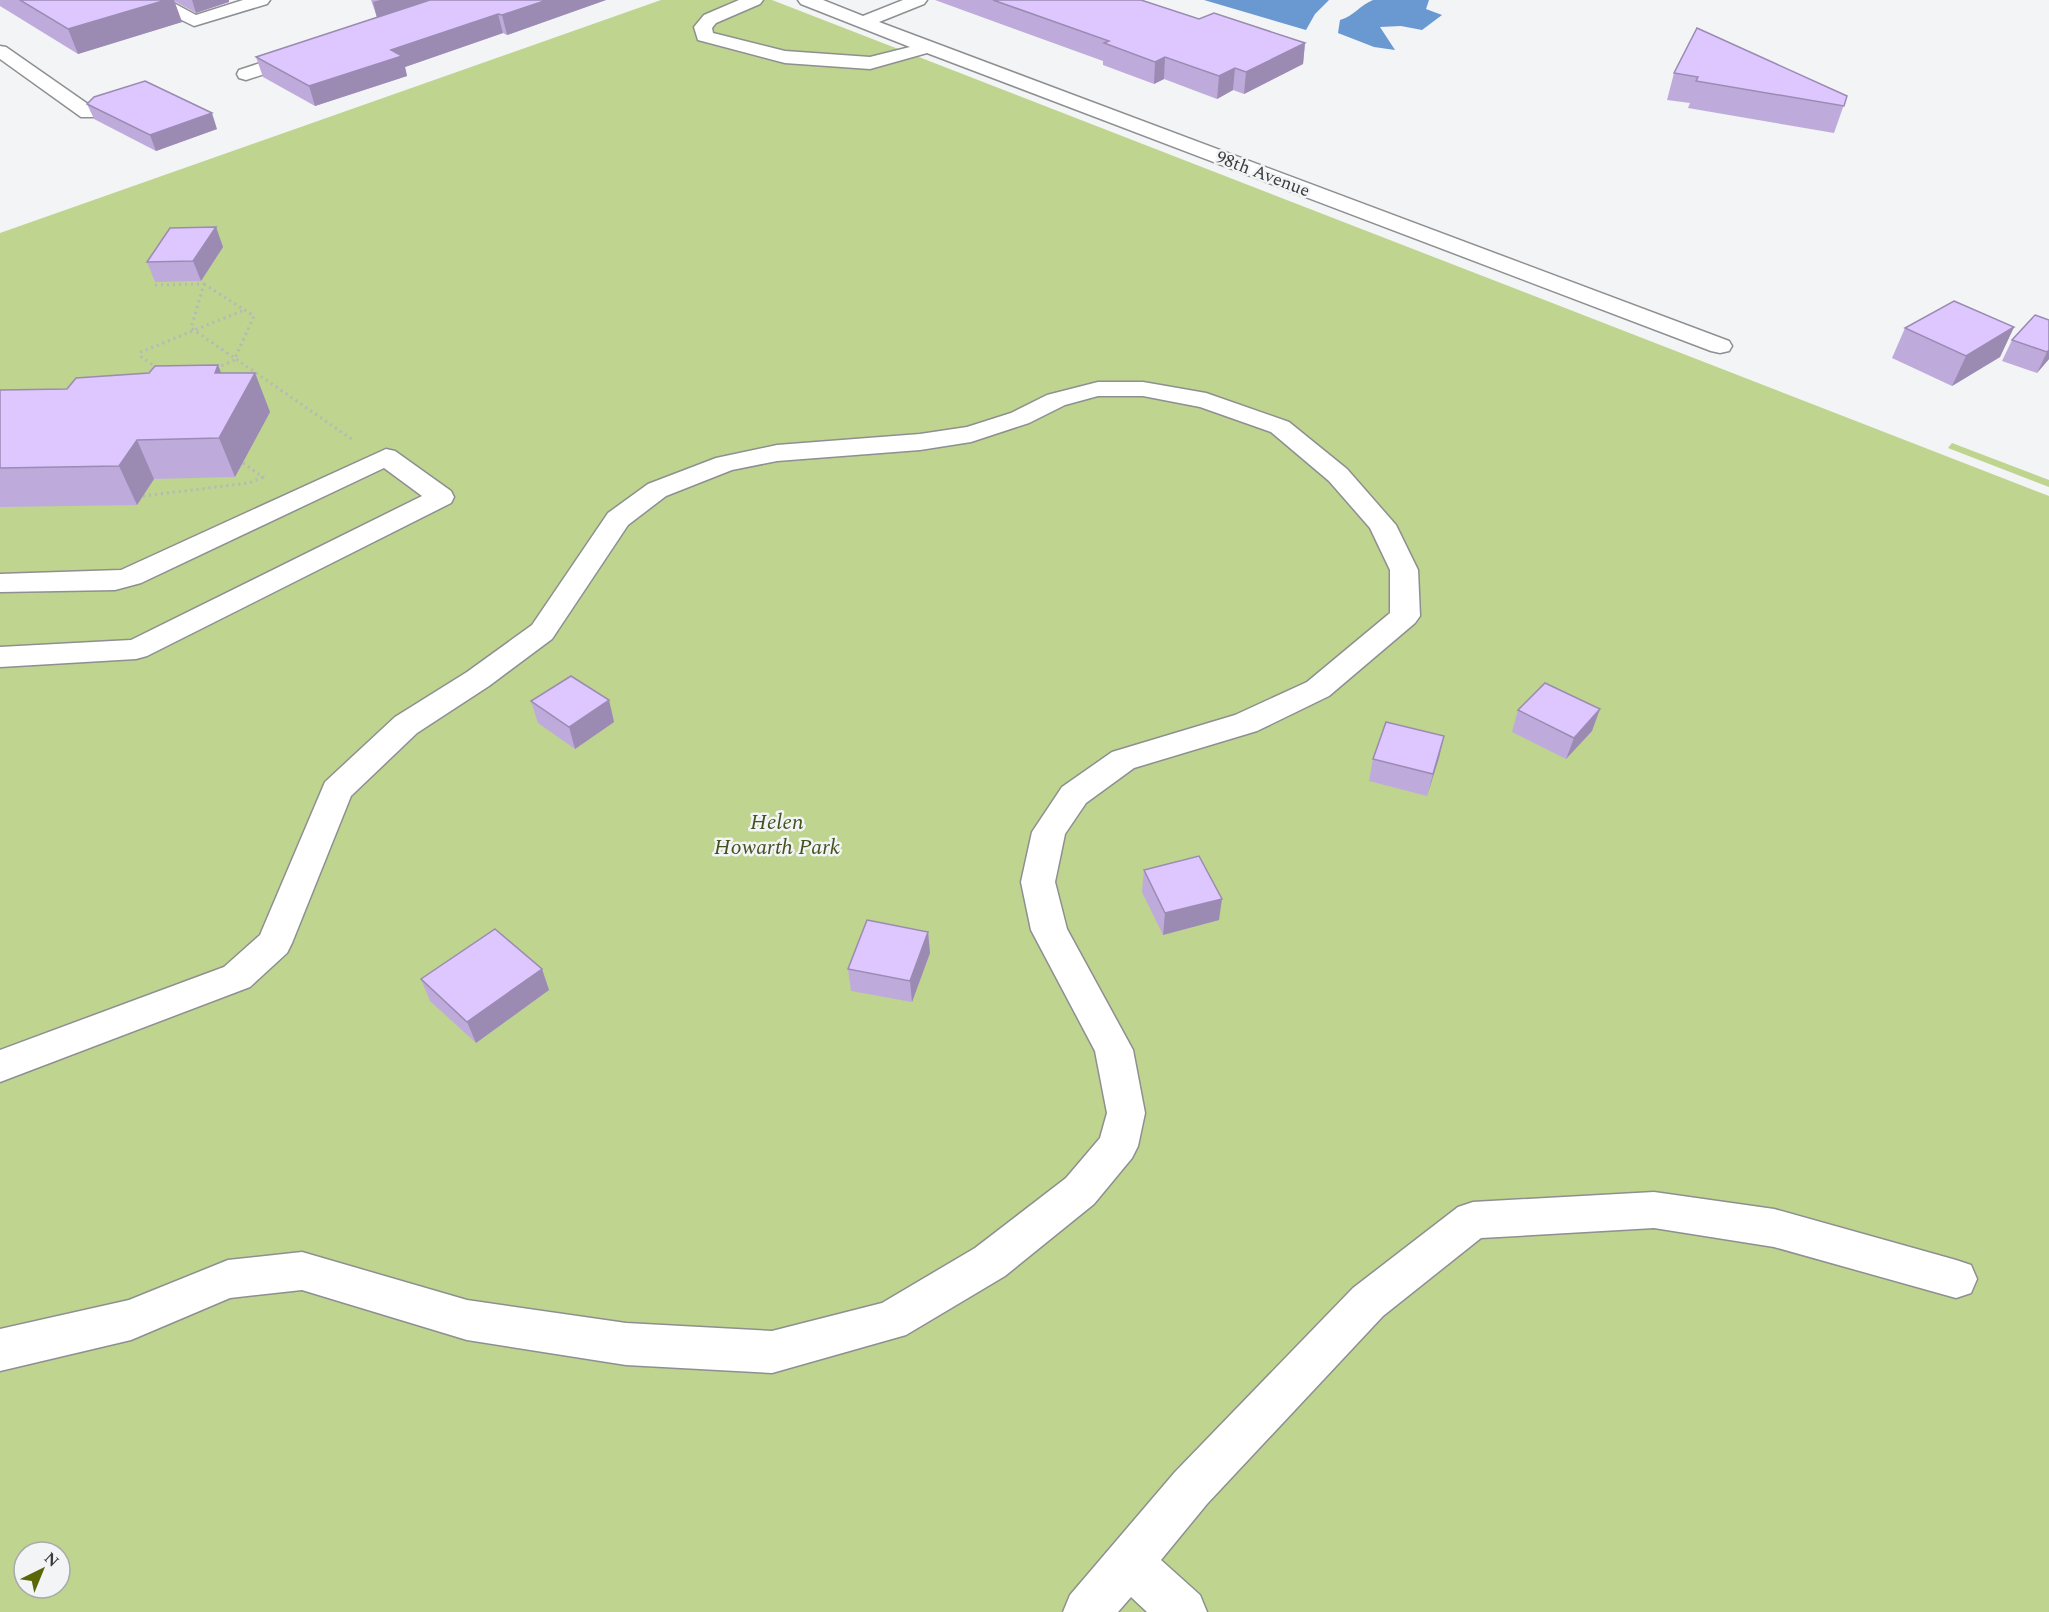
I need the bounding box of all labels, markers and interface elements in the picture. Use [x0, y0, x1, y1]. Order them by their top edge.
street label: 98th Avenue [1212, 144, 1314, 204]
park label: Helen Howarth Park [714, 806, 840, 864]
north arrow [12, 1540, 72, 1600]
text: N [39, 1547, 65, 1573]

